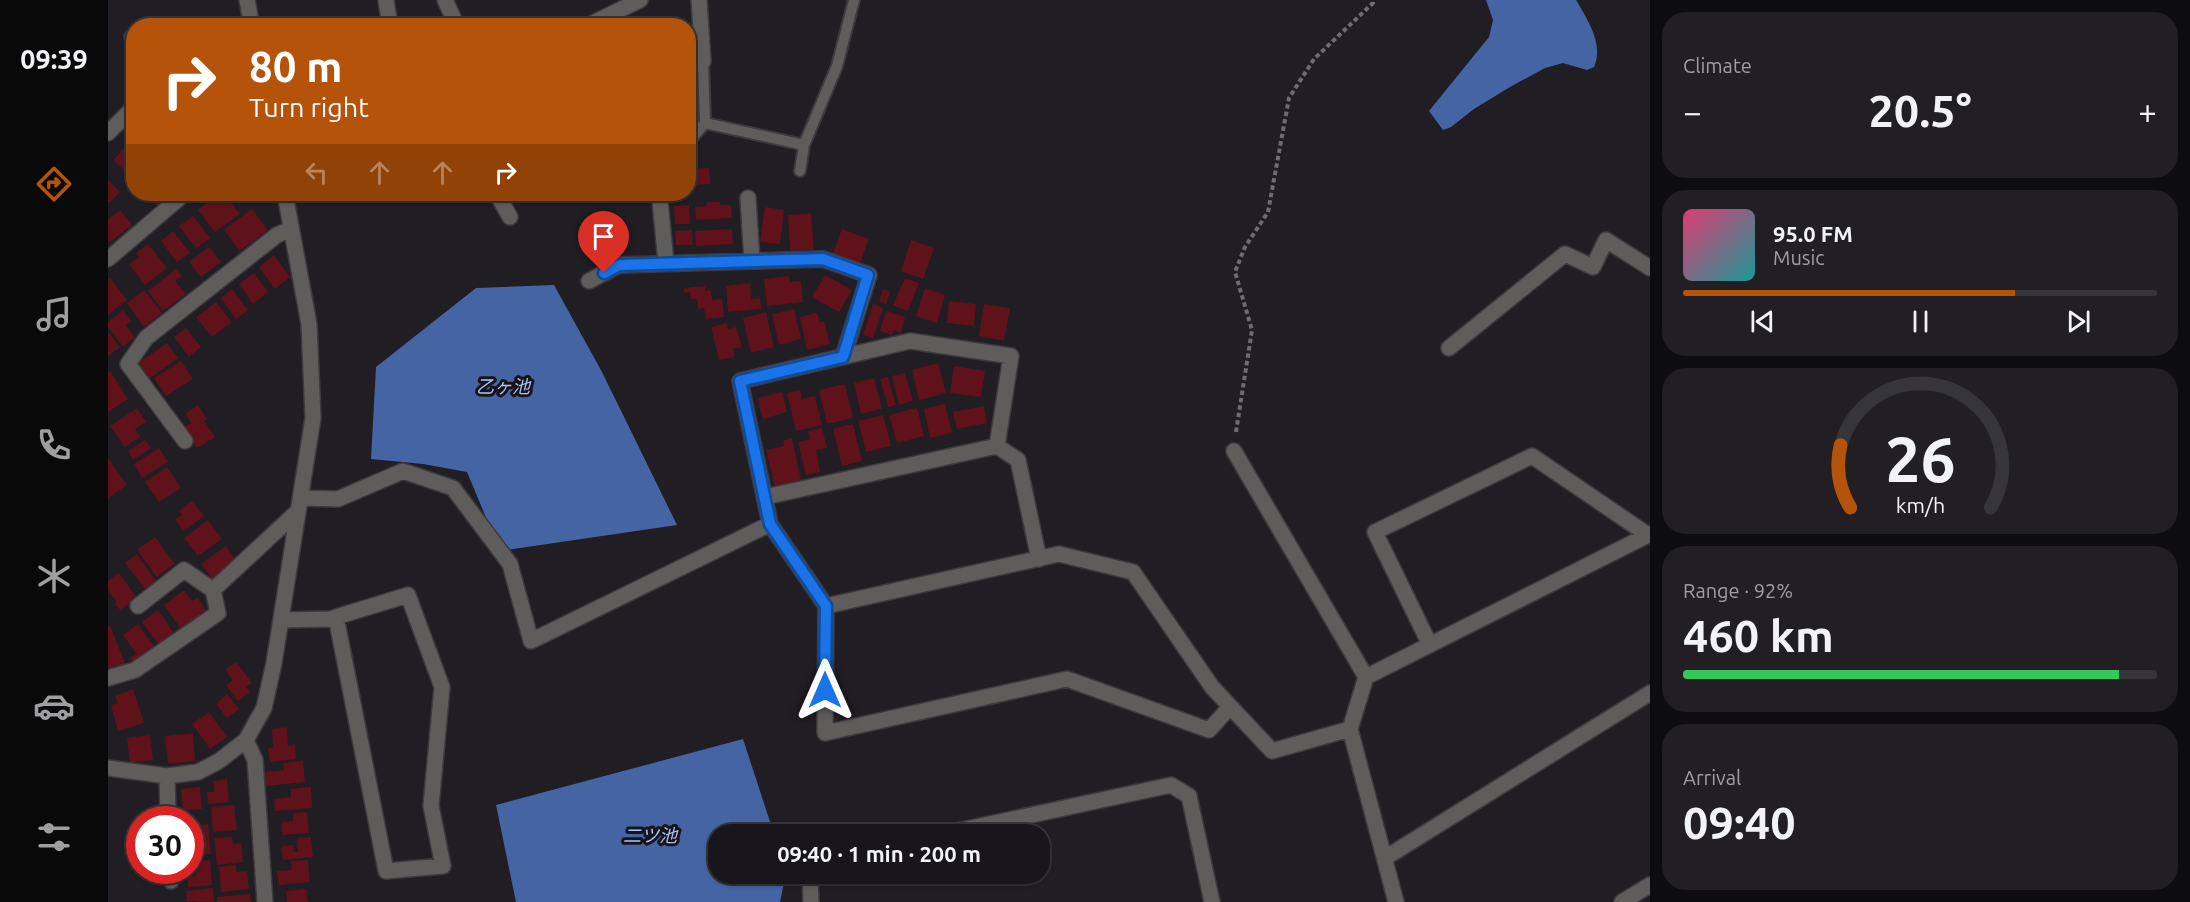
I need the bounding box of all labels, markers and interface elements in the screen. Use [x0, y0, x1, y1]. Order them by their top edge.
icon: right [150, 42, 228, 120]
text: 80 m [249, 43, 343, 90]
text: 09:39 [20, 44, 88, 74]
text: Climate [1683, 54, 1752, 77]
text: 20.5° [1868, 85, 1972, 136]
text: Turn right [249, 92, 369, 122]
text: − [1683, 93, 1702, 130]
text: + [2138, 93, 2157, 130]
icon: left [300, 156, 333, 189]
icon: ahead [363, 156, 396, 189]
icon: ahead [426, 156, 459, 189]
icon: right [489, 156, 522, 189]
icon: directions [33, 163, 75, 205]
pin [578, 211, 629, 273]
icon: arrive [587, 220, 620, 253]
text: 95.0 FM [1773, 221, 1853, 246]
text: Music [1773, 246, 1825, 269]
icon: music [33, 293, 75, 335]
icon: previous [1746, 305, 1779, 338]
icon: pause [1904, 305, 1937, 338]
icon: next [2062, 305, 2095, 338]
water label: 乙ヶ池 [476, 376, 532, 396]
icon: phone [33, 424, 75, 466]
text: 26 [1885, 424, 1955, 494]
text: km/h [1895, 493, 1945, 517]
icon: climate [33, 555, 75, 597]
text: Range · 92% [1683, 579, 1793, 602]
text: 460 km [1683, 610, 1834, 661]
position arrow [793, 658, 857, 722]
icon: car [33, 685, 75, 727]
text: Arrival [1683, 766, 1741, 789]
text: 09:40 [1683, 797, 1796, 848]
speed limit sign: 30 [126, 806, 204, 884]
icon: filters [33, 816, 75, 858]
water label: 二ツ池 [623, 825, 679, 845]
text: 09:40 · 1 min · 200 m [777, 841, 981, 866]

